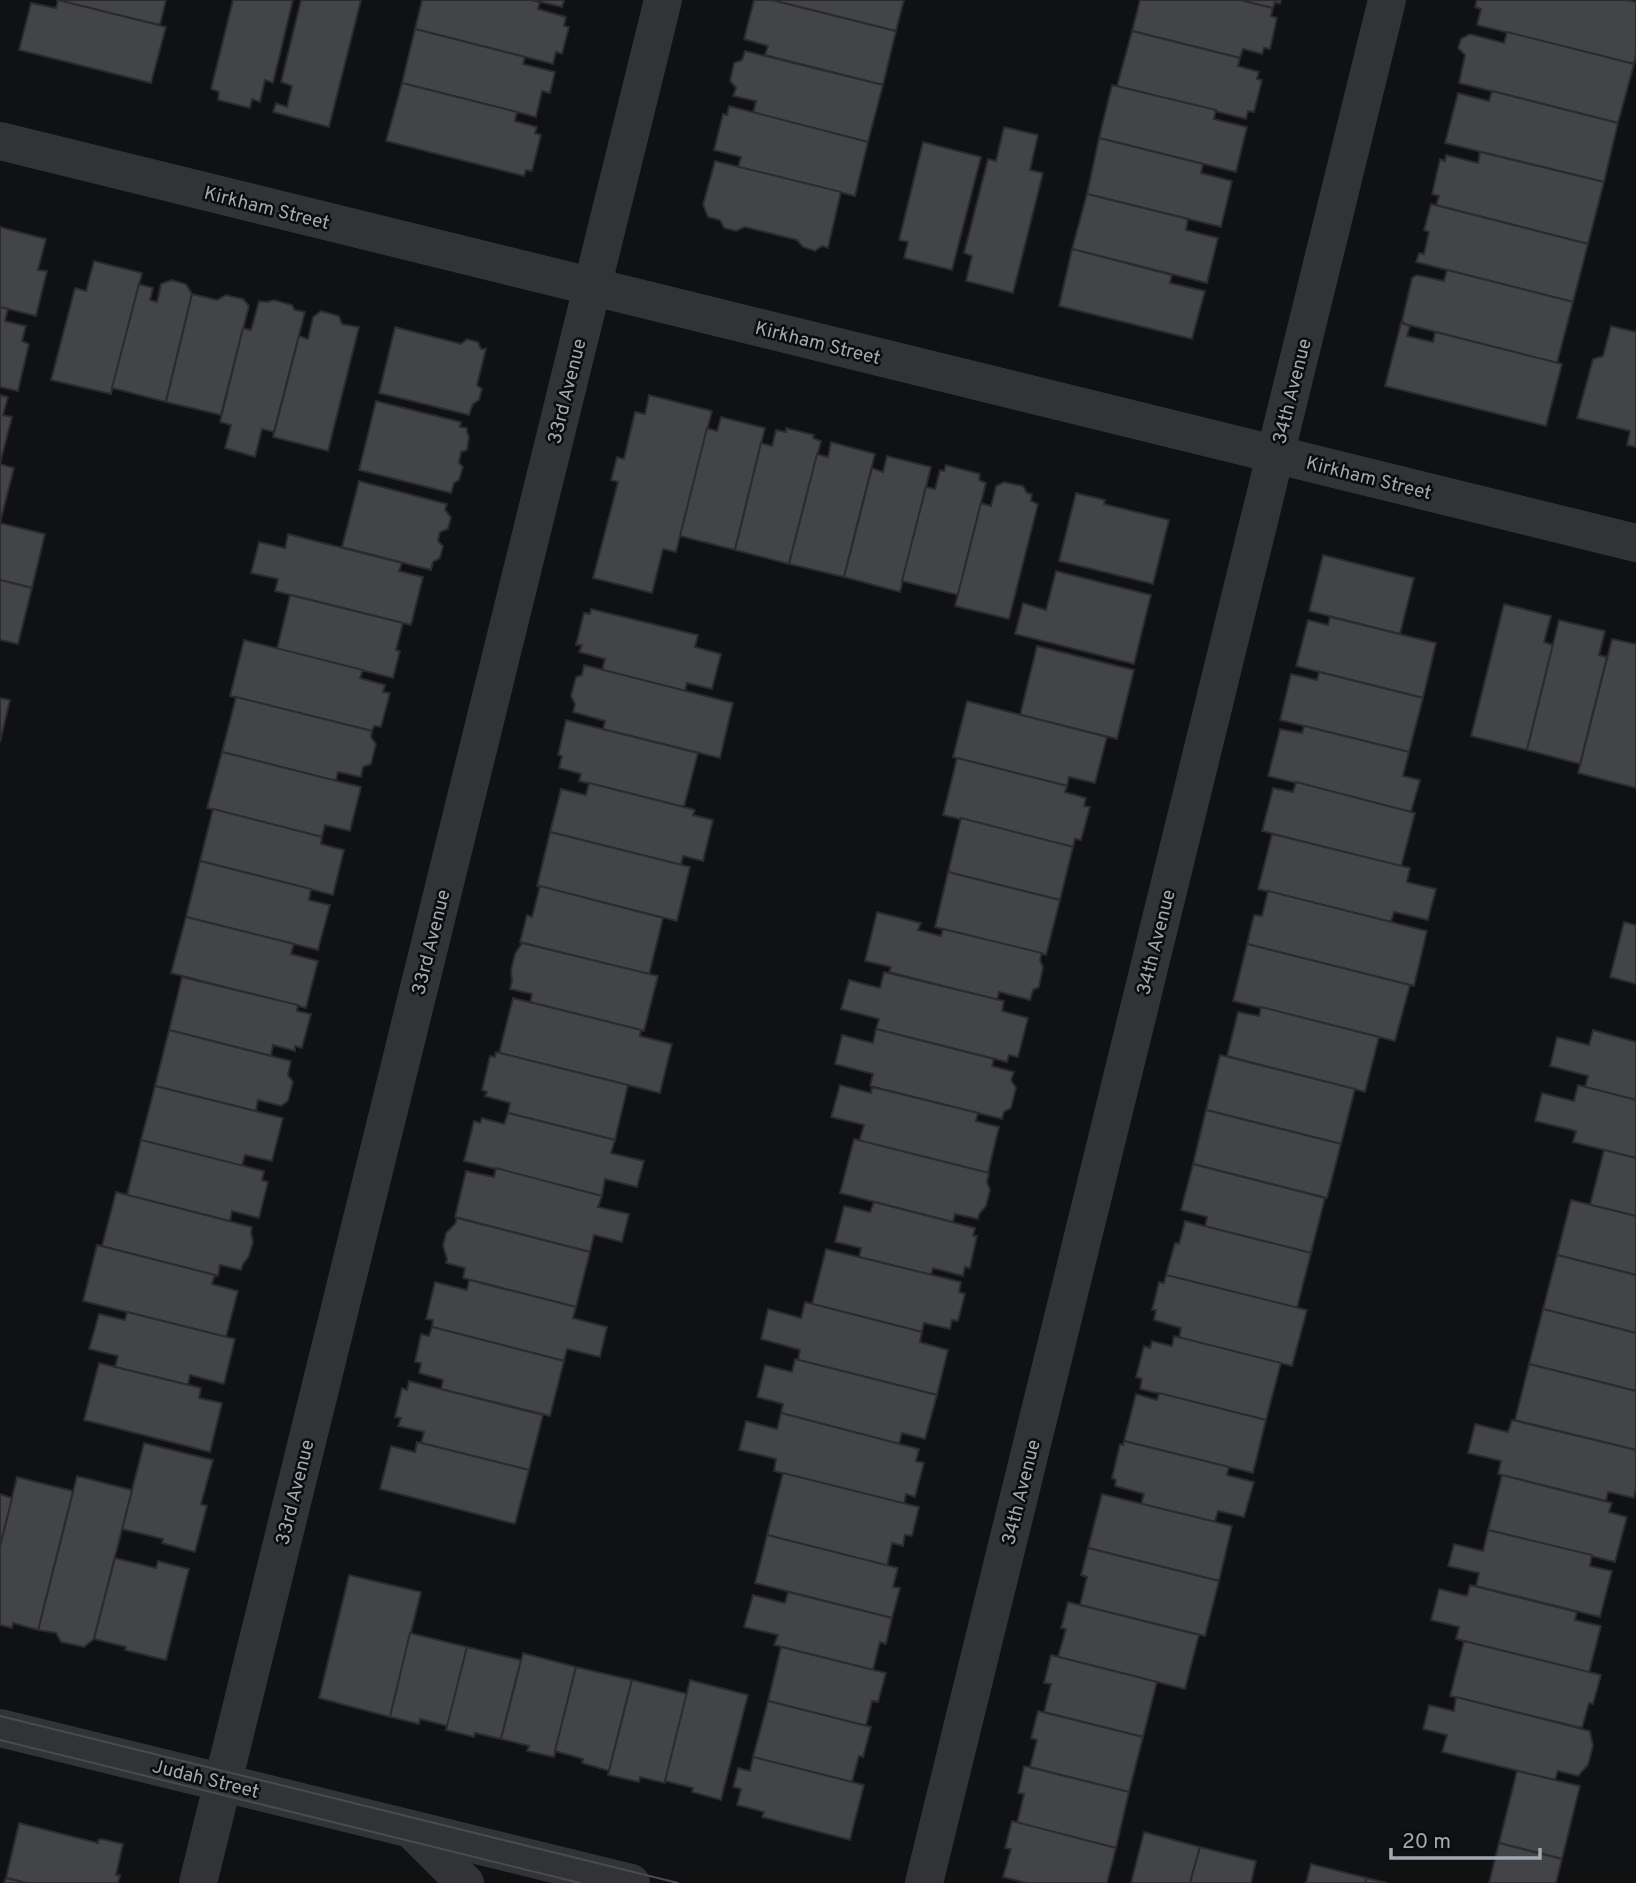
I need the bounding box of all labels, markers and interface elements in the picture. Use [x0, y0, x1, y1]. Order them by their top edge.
street label: Kirkham Street [201, 182, 332, 236]
street label: Kirkham Street [752, 317, 883, 371]
street label: 33rd Avenue [543, 336, 593, 447]
street label: 34th Avenue [1268, 336, 1318, 447]
street label: Kirkham Street [1303, 452, 1434, 506]
street label: 33rd Avenue [407, 887, 457, 998]
street label: 34th Avenue [1132, 887, 1182, 998]
street label: 33rd Avenue [271, 1437, 321, 1548]
street label: 34th Avenue [997, 1437, 1047, 1548]
street label: Judah Street [150, 1755, 261, 1805]
scale bar [1391, 1816, 1540, 1860]
text: 20 m [1402, 1829, 1451, 1856]

